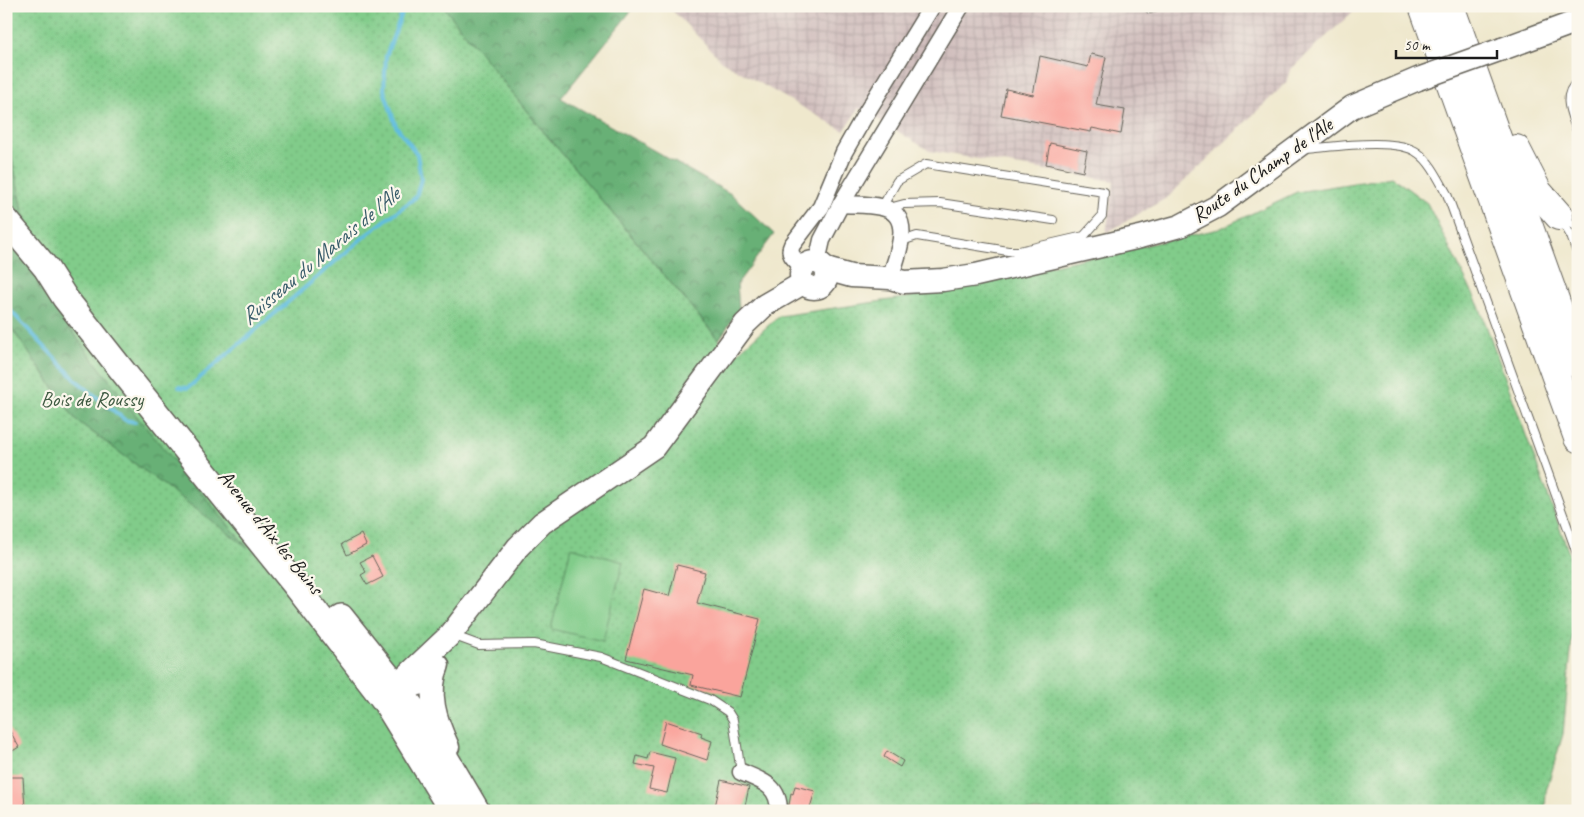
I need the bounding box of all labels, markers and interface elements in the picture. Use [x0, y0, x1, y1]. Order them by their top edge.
scale bar [1396, 28, 1498, 60]
text: 50 m [1404, 36, 1431, 55]
street label: Route du Champ de l'Ale [1187, 111, 1339, 228]
water label: Ruisseau du Marais de l'Ale [235, 179, 408, 331]
park label: Bois de Roussy [41, 386, 145, 412]
street label: Avenue d'Aix les Bains [213, 464, 331, 601]

